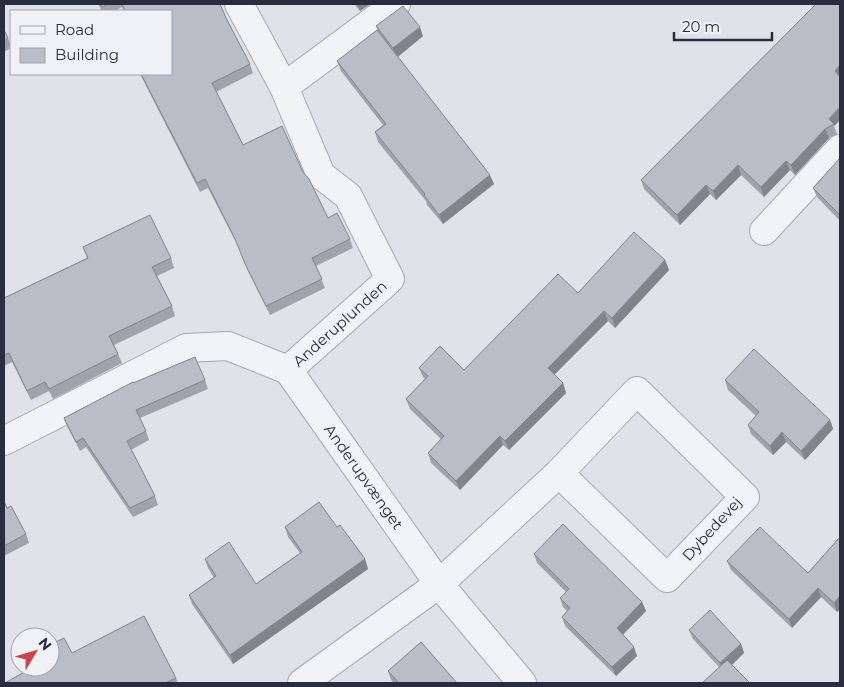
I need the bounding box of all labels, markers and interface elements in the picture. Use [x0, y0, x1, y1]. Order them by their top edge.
legend [10, 10, 172, 75]
scale bar [674, 10, 772, 42]
text: 20 m [682, 17, 720, 36]
text: Road [55, 20, 94, 39]
text: Building [55, 45, 119, 64]
street label: Anderuplunden [289, 276, 391, 371]
street label: Anderupvænget [320, 420, 408, 533]
street label: Dybedevej [678, 493, 745, 565]
north arrow [10, 627, 60, 677]
text: N [35, 634, 56, 654]

